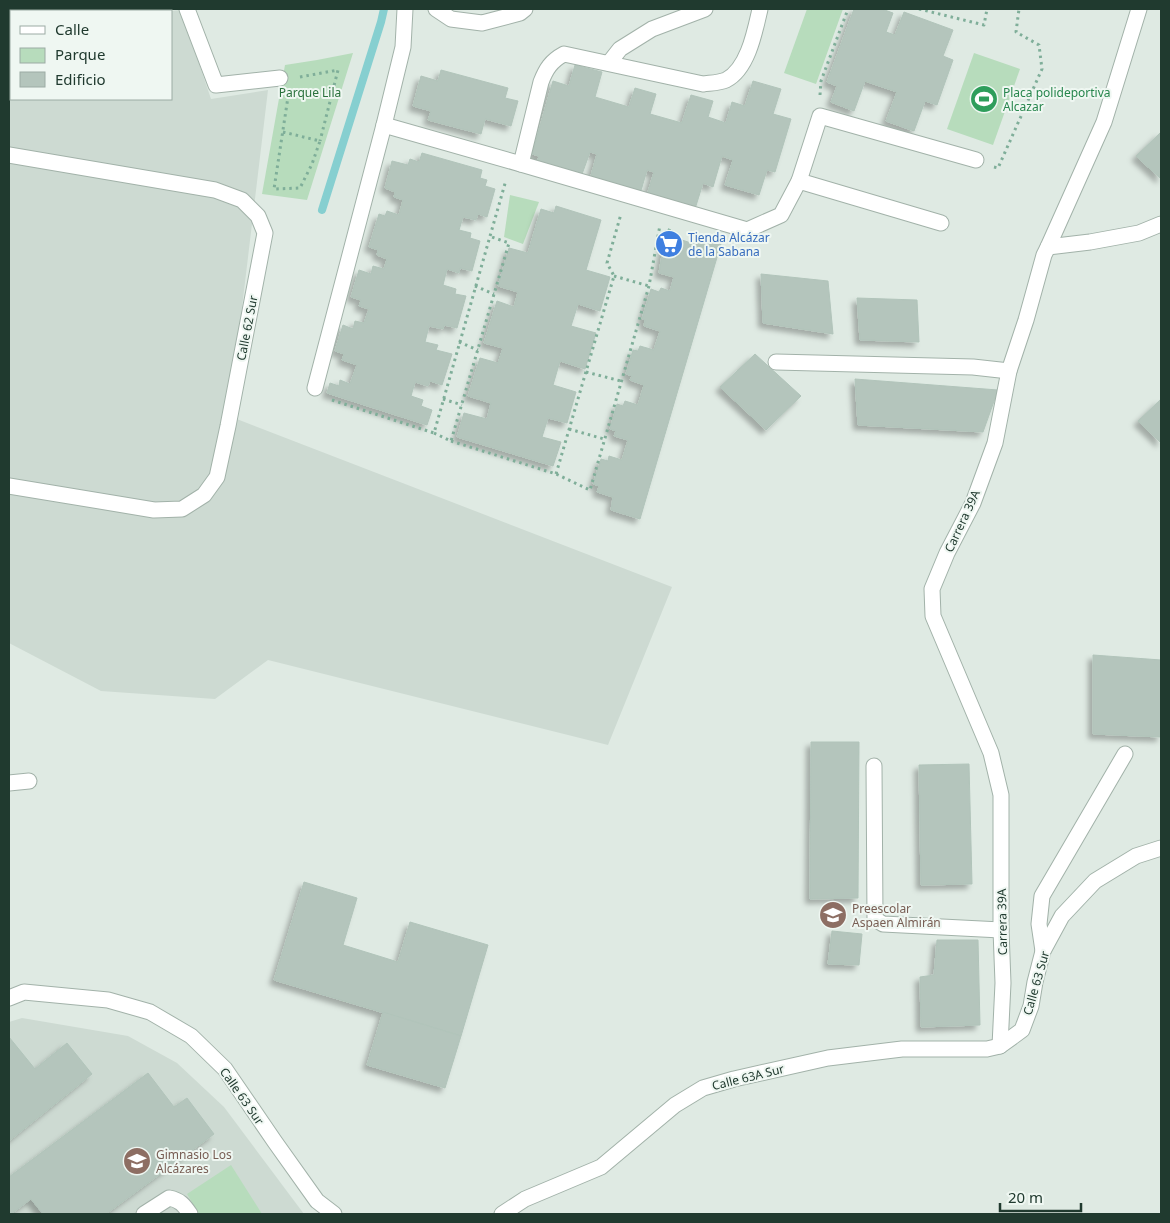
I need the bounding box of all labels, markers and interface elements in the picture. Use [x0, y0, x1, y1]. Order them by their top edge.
legend [10, 10, 172, 100]
text: Calle [55, 19, 89, 39]
text: Parque [55, 44, 105, 64]
text: Edificio [55, 69, 106, 89]
park label: Parque Lila [279, 84, 341, 101]
sports icon: Placa polideportiva Alcazar [969, 84, 999, 114]
place label: Placa polideportiva Alcazar [1003, 84, 1111, 115]
supermarket icon: Tienda Alcázar de la Sabana [654, 229, 684, 259]
place label: Tienda Alcázar de la Sabana [688, 229, 770, 260]
street label: Calle 62 Sur [232, 294, 262, 362]
street label: Carrera 39A [940, 487, 984, 555]
street label: Carrera 39A [993, 888, 1011, 956]
school or university icon: Preescolar Aspaen Almirán [818, 900, 848, 930]
place label: Preescolar Aspaen Almirán [852, 900, 941, 931]
street label: Calle 63 Sur [1019, 949, 1053, 1017]
street label: Calle 63A Sur [710, 1060, 786, 1094]
street label: Calle 63 Sur [216, 1064, 268, 1128]
school or university icon: Gimnasio Los Alcázares [122, 1146, 152, 1176]
place label: Gimnasio Los Alcázares [156, 1146, 232, 1177]
scale bar [1000, 1180, 1081, 1212]
text: 20 m [1008, 1187, 1043, 1207]

